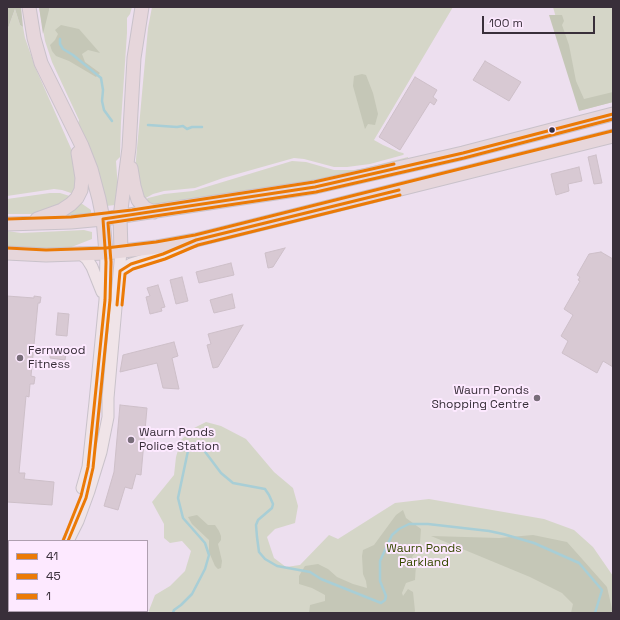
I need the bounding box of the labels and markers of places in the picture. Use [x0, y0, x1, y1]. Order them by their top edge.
unlabelled marker [547, 125, 557, 135]
place label: Fernwood Fitness [28, 344, 85, 372]
marker: Fernwood Fitness [15, 353, 25, 363]
place label: Waurn Ponds Shopping Centre [431, 384, 529, 412]
marker: Waurn Ponds Shopping Centre [532, 393, 542, 403]
place label: Waurn Ponds Police Station [139, 426, 219, 454]
marker: Waurn Ponds Police Station [126, 435, 136, 445]

